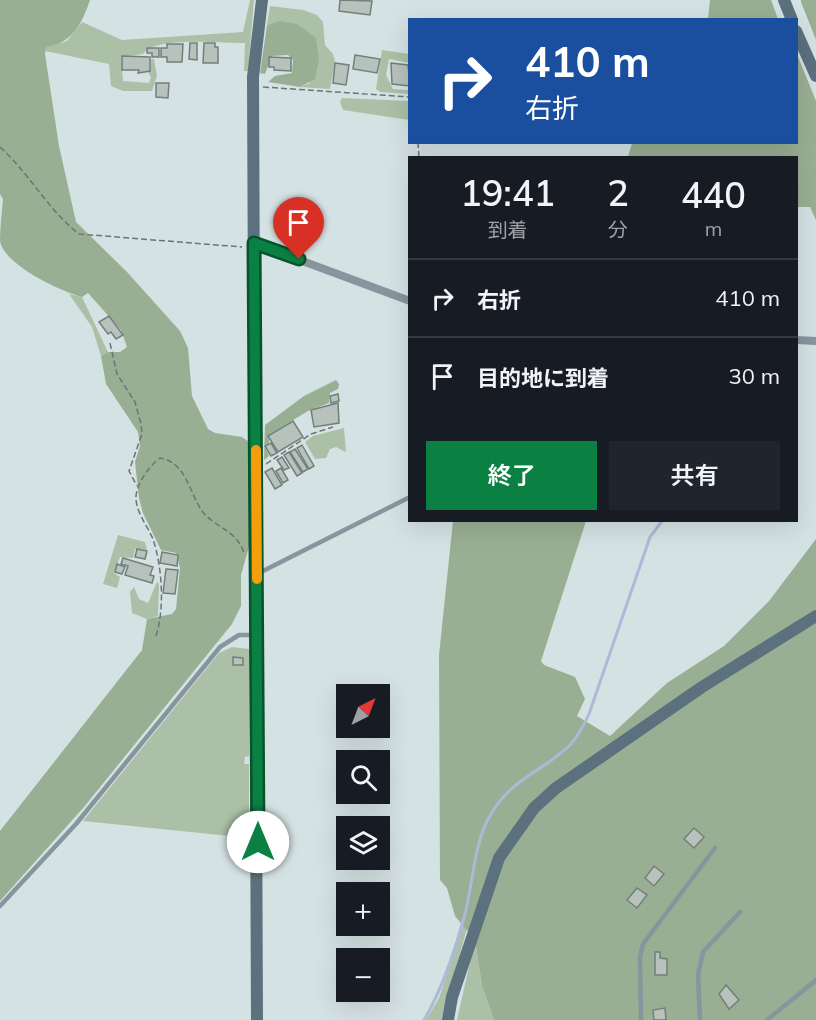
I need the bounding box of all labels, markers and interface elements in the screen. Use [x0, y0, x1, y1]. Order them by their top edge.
text: 410 m [525, 35, 650, 88]
icon: right [426, 42, 504, 120]
text: 右折 [525, 91, 579, 125]
text: 19:41 [460, 170, 555, 215]
text: 2 [607, 170, 629, 215]
text: 440 [681, 172, 746, 217]
pin [273, 197, 324, 259]
icon: arrive [282, 206, 315, 239]
text: m [705, 216, 722, 241]
text: 到着 [488, 217, 528, 242]
text: 分 [608, 217, 628, 242]
icon: right [426, 282, 459, 315]
text: 410 m [715, 284, 780, 312]
text: 右折 [477, 286, 521, 314]
icon: arrive [426, 360, 459, 393]
text: 30 m [729, 362, 780, 390]
text: 目的地に到着 [477, 364, 609, 392]
button: 終了 [426, 441, 597, 510]
button: 共有 [609, 441, 780, 510]
north arrow [336, 684, 390, 738]
map controls [336, 684, 390, 1002]
button: search [336, 750, 390, 804]
position arrow [226, 810, 290, 874]
button: layers [336, 816, 390, 870]
button: + [336, 882, 390, 936]
button: − [336, 948, 390, 1002]

